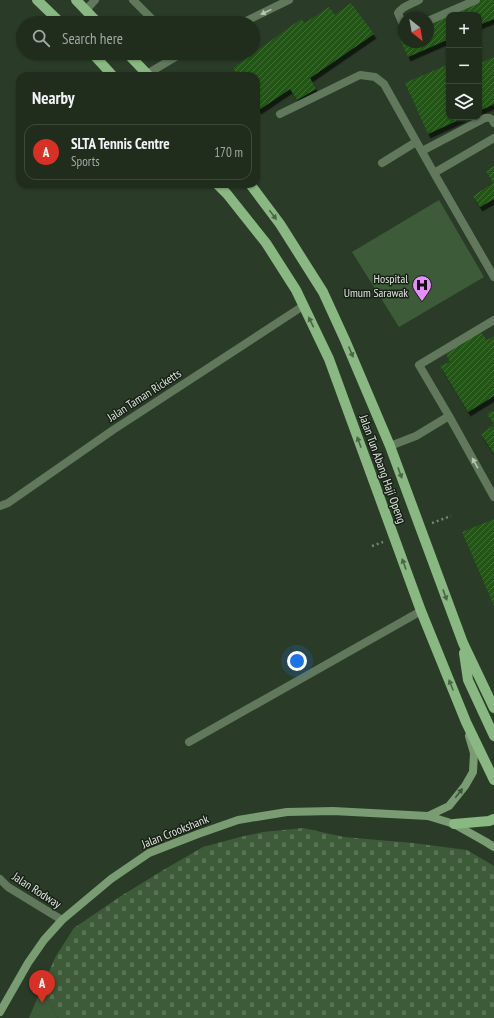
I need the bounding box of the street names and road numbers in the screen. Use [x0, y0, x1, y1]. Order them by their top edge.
street label: Jalan Taman Ricketts [103, 366, 184, 425]
street label: Jalan Tun Abang Haji Openg [356, 412, 410, 525]
street label: Jalan Crookshank [138, 811, 211, 852]
street label: Jalan Rodway [9, 868, 65, 912]

